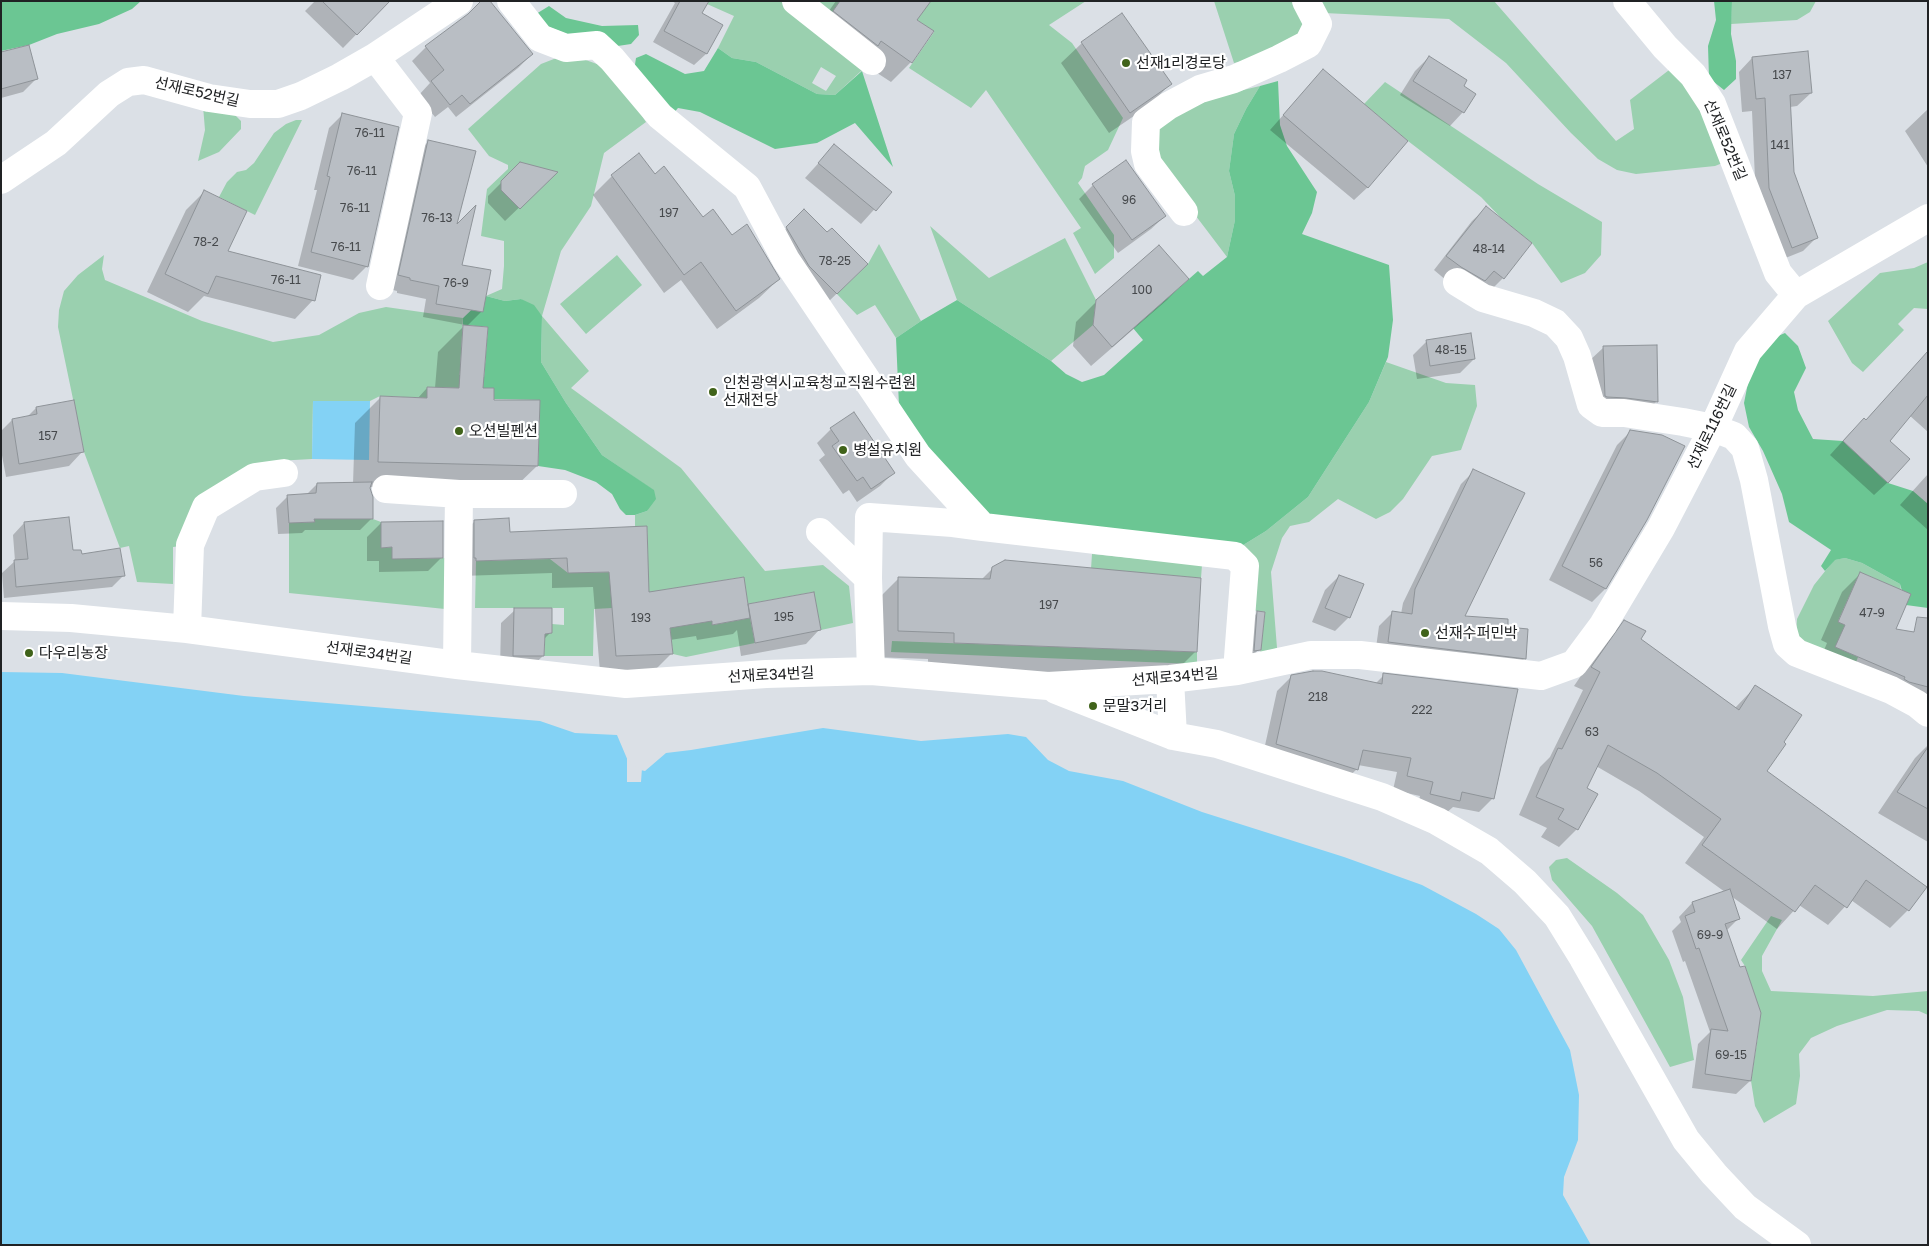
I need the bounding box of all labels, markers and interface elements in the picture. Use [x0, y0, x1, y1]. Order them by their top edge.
place label: 선재1리경로당 [1136, 54, 1226, 72]
marker: 선재1리경로당 [1120, 57, 1132, 69]
house number: 137 [1772, 68, 1792, 82]
street label: 선재로52번길 [153, 74, 241, 110]
street label: 선재로52번길 [1700, 97, 1750, 183]
house number: 76-11 [355, 126, 385, 140]
house number: 141 [1771, 138, 1789, 152]
house number: 76-11 [347, 164, 377, 178]
house number: 96 [1122, 193, 1136, 207]
house number: 76-11 [340, 201, 370, 215]
house number: 197 [659, 206, 679, 220]
house number: 76-13 [421, 211, 453, 225]
house number: 78-2 [193, 235, 219, 249]
house number: 76-11 [331, 240, 361, 254]
house number: 48-14 [1473, 242, 1505, 256]
house number: 78-25 [819, 254, 851, 268]
house number: 76-11 [271, 273, 301, 287]
house number: 76-9 [443, 276, 469, 290]
house number: 100 [1132, 283, 1152, 297]
house number: 48-15 [1435, 343, 1467, 357]
place label: 인천광역시교육청교직원수련원 선재전당 [723, 374, 916, 409]
street label: 선재로116번길 [1684, 381, 1740, 473]
marker: 인천광역시교육청교직원수련원 선재전당 [707, 386, 719, 398]
place label: 오션빌펜션 [469, 422, 538, 440]
marker: 오션빌펜션 [453, 425, 465, 437]
house number: 157 [38, 429, 58, 443]
place label: 병설유치원 [853, 441, 922, 459]
marker: 병설유치원 [837, 444, 849, 456]
house number: 56 [1589, 556, 1603, 570]
house number: 197 [1039, 598, 1059, 612]
house number: 47-9 [1859, 606, 1885, 620]
house number: 195 [774, 610, 794, 624]
house number: 193 [631, 611, 651, 625]
place label: 선재수퍼민박 [1435, 624, 1518, 642]
marker: 선재수퍼민박 [1419, 627, 1431, 639]
street label: 선재로34번길 [325, 638, 413, 668]
place label: 다우리농장 [39, 644, 108, 662]
marker: 다우리농장 [23, 647, 35, 659]
street label: 선재로34번길 [727, 664, 815, 686]
street label: 선재로34번길 [1131, 664, 1219, 690]
house number: 218 [1308, 690, 1328, 704]
place label: 문말3거리 [1103, 697, 1167, 715]
marker: 문말3거리 [1087, 700, 1099, 712]
house number: 222 [1412, 703, 1432, 717]
house number: 63 [1585, 725, 1599, 739]
house number: 69-9 [1697, 928, 1723, 942]
house number: 69-15 [1715, 1048, 1747, 1062]

